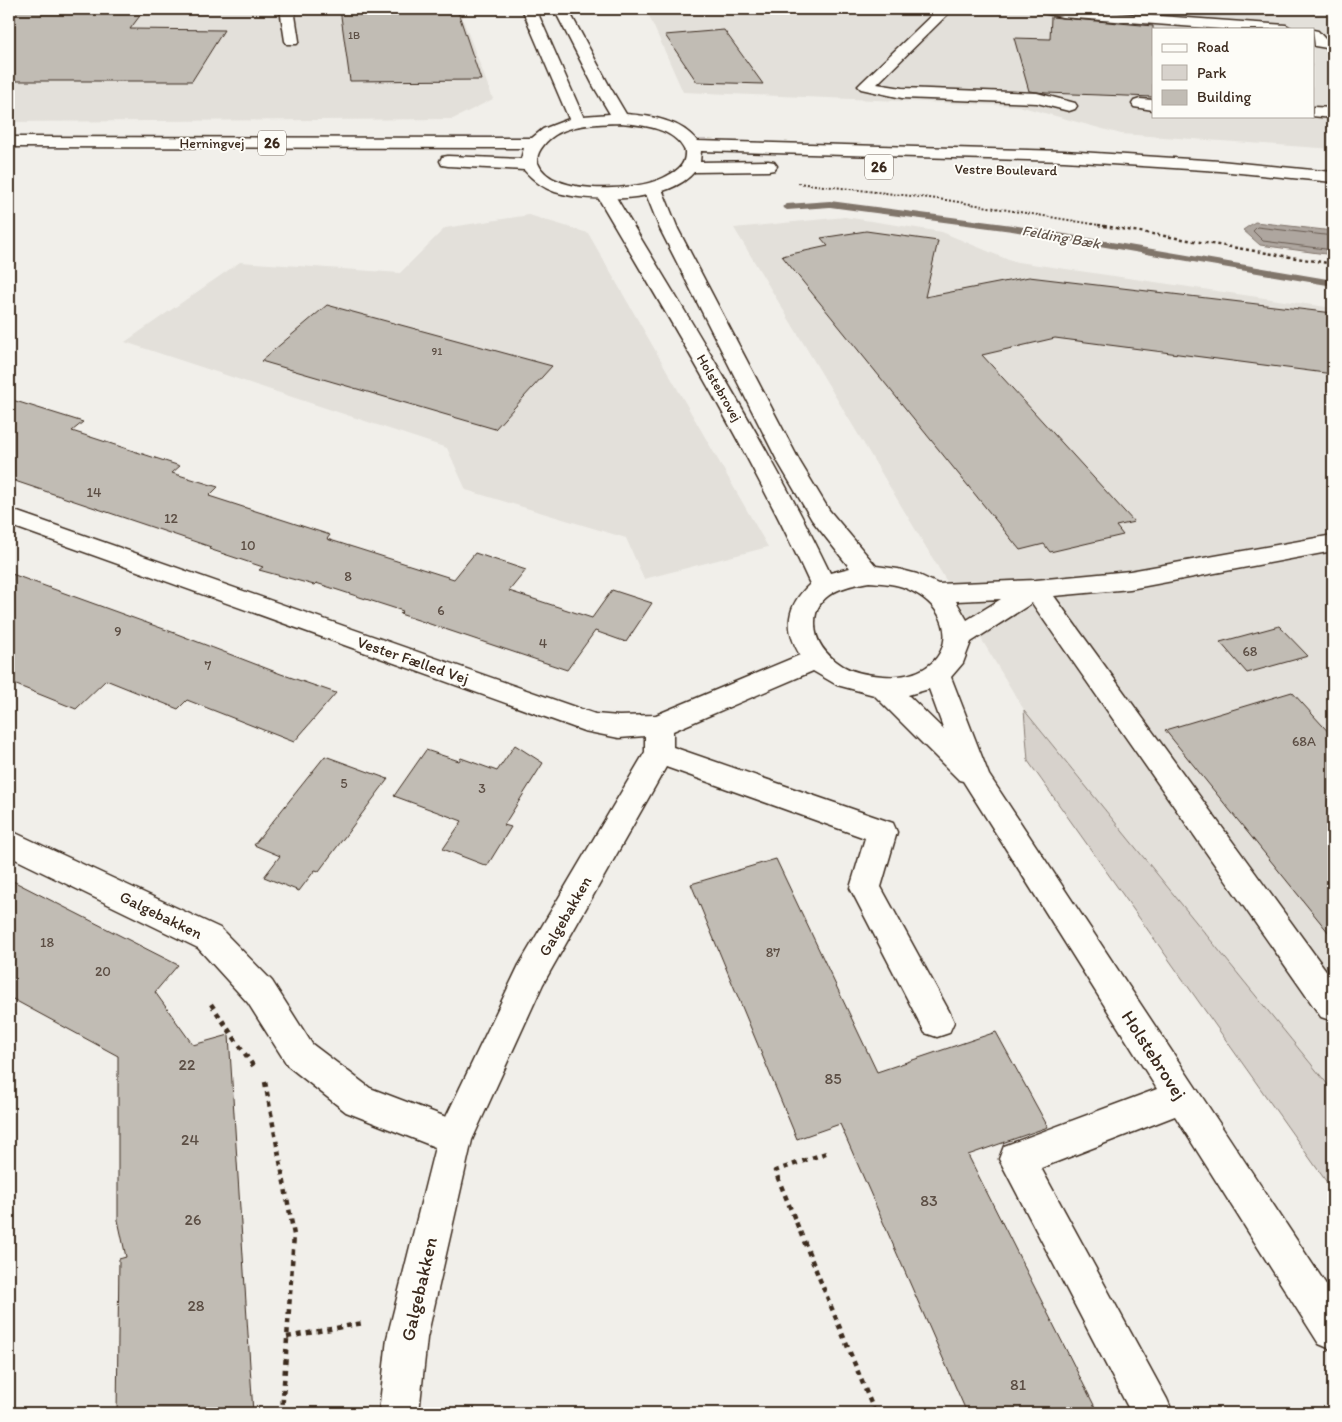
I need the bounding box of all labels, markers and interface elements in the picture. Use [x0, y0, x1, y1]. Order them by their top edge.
legend [1152, 28, 1314, 118]
house number: 1B [348, 29, 360, 42]
text: Road [1197, 38, 1230, 56]
text: Park [1197, 64, 1227, 82]
text: Building [1197, 88, 1251, 106]
road number: 26 [258, 130, 286, 156]
street label: Herningvej [180, 135, 244, 152]
road number: 26 [865, 154, 893, 180]
street label: Vestre Boulevard [955, 161, 1058, 179]
water label: Felding Bæk [1021, 221, 1103, 253]
house number: 91 [432, 345, 442, 358]
street label: Holstebrovej [693, 351, 745, 425]
house number: 14 [87, 484, 102, 501]
house number: 12 [164, 510, 179, 527]
house number: 10 [240, 537, 256, 554]
house number: 8 [344, 568, 352, 585]
house number: 6 [437, 602, 445, 619]
house number: 9 [114, 623, 122, 640]
street label: Vester Fælled Vej [355, 632, 471, 688]
house number: 4 [539, 635, 548, 652]
house number: 68 [1242, 643, 1258, 660]
house number: 7 [205, 657, 212, 674]
house number: 68A [1292, 733, 1316, 750]
house number: 5 [340, 775, 348, 792]
house number: 3 [478, 780, 486, 797]
street label: Galgebakken [534, 873, 596, 959]
street label: Galgebakken [117, 887, 205, 943]
house number: 18 [40, 934, 54, 951]
house number: 87 [766, 944, 780, 961]
house number: 20 [95, 963, 111, 980]
street label: Holstebrovej [1117, 1006, 1191, 1104]
house number: 22 [179, 1055, 196, 1074]
house number: 85 [824, 1069, 842, 1088]
house number: 24 [181, 1130, 199, 1149]
house number: 83 [920, 1191, 938, 1210]
house number: 26 [185, 1210, 201, 1229]
street label: Galgebakken [396, 1234, 442, 1343]
house number: 28 [187, 1296, 205, 1315]
house number: 81 [1010, 1375, 1027, 1394]

